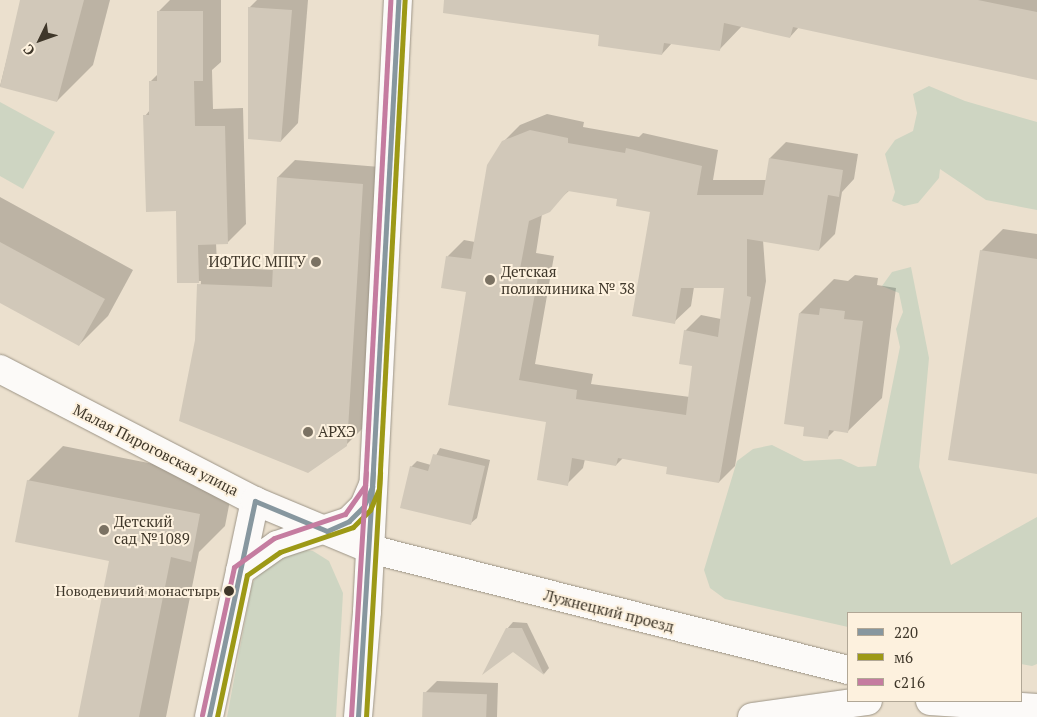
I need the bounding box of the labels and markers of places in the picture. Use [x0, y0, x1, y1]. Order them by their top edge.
place label: ИФТИС МПГУ [209, 253, 306, 271]
marker: ИФТИС МПГУ [310, 256, 322, 268]
place label: Детская поликлиника № 38 [501, 262, 635, 297]
marker: Детская поликлиника № 38 [483, 273, 497, 287]
place label: АРХЭ [318, 423, 356, 441]
marker: АРХЭ [302, 426, 314, 438]
place label: Детский сад №1089 [114, 512, 190, 547]
marker: Детский сад №1089 [98, 524, 110, 536]
place label: Новодевичий монастырь [56, 583, 220, 599]
marker: Новодевичий монастырь [224, 586, 234, 596]

